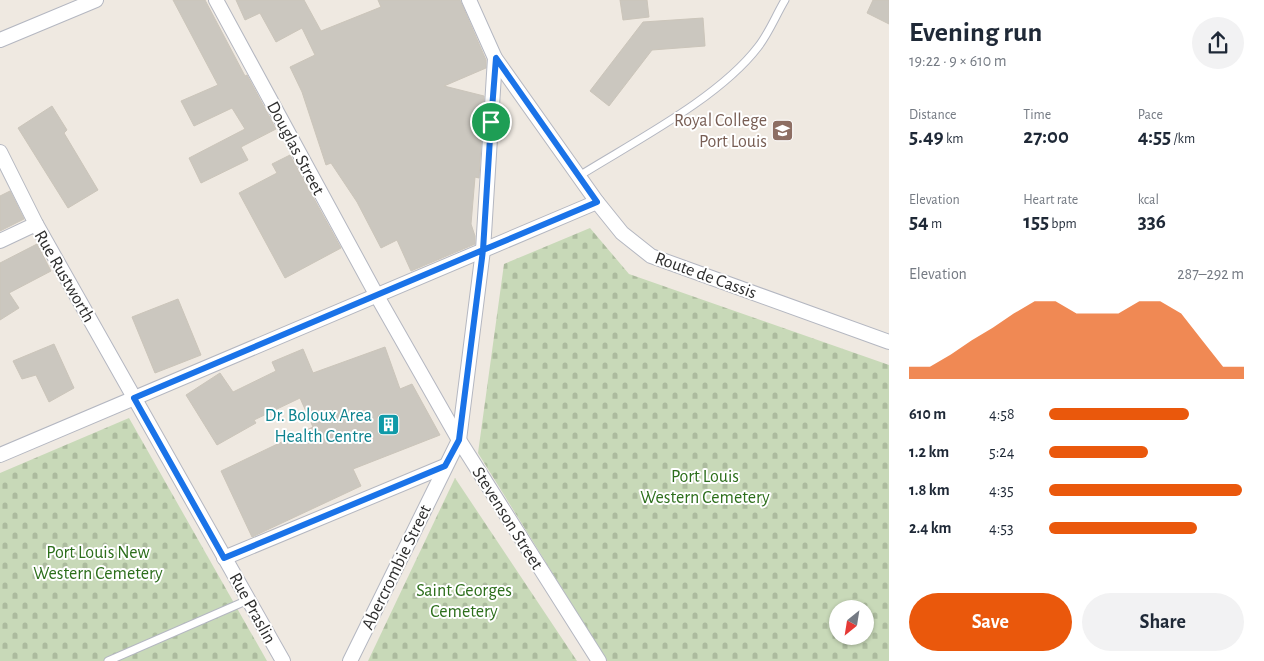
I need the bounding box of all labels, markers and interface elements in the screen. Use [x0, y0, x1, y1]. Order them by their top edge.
button: share [1192, 17, 1244, 69]
text: Evening run [909, 19, 1042, 47]
text: 19:22 · 9 × 610 m [909, 53, 1007, 69]
street label: Douglas Street [263, 99, 327, 198]
pin [470, 101, 512, 143]
icon: arrive [477, 108, 505, 136]
text: Distance [909, 108, 956, 122]
text: Time [1023, 108, 1051, 122]
text: Pace [1138, 108, 1163, 122]
place label: Royal College Port Louis [674, 112, 767, 151]
school or university icon: Royal College Port Louis [771, 118, 795, 142]
text: 5.49 [909, 126, 944, 147]
text: 27:00 [1023, 126, 1069, 147]
text: 4:55 [1138, 126, 1171, 147]
text: km [944, 132, 964, 146]
text: /km [1171, 132, 1195, 146]
text: Elevation [909, 193, 960, 207]
text: Heart rate [1023, 193, 1078, 207]
text: kcal [1138, 193, 1159, 207]
text: 54 [909, 211, 929, 232]
text: 155 [1023, 211, 1049, 232]
text: 336 [1138, 211, 1166, 232]
text: m [929, 217, 942, 231]
text: bpm [1049, 217, 1077, 231]
street label: Rue Rustworth [31, 228, 98, 325]
street label: Route de Cassis [652, 249, 759, 303]
text: Elevation [909, 266, 967, 282]
text: 287–292 m [1177, 266, 1244, 282]
text: 610 m [909, 406, 946, 422]
text: 4:58 [989, 406, 1015, 422]
place label: Dr. Boloux Area Health Centre [265, 407, 372, 446]
building icon: Dr. Boloux Area Health Centre [376, 413, 400, 437]
text: 1.2 km [909, 444, 949, 460]
text: 5:24 [989, 444, 1014, 460]
street label: Stevenson Street [468, 464, 546, 573]
park label: Port Louis Western Cemetery [640, 468, 770, 507]
text: 1.8 km [909, 482, 950, 498]
text: 4:35 [989, 482, 1014, 498]
street label: Abercrombie Street [359, 502, 435, 633]
text: 2.4 km [909, 520, 952, 536]
text: 4:53 [989, 520, 1014, 536]
park label: Port Louis New Western Cemetery [33, 544, 163, 583]
street label: Rue Praslin [225, 570, 279, 647]
park label: Saint Georges Cemetery [416, 582, 512, 621]
button: Save [909, 593, 1072, 651]
button: Share [1082, 593, 1244, 651]
north arrow [829, 600, 874, 645]
map controls [829, 600, 874, 645]

